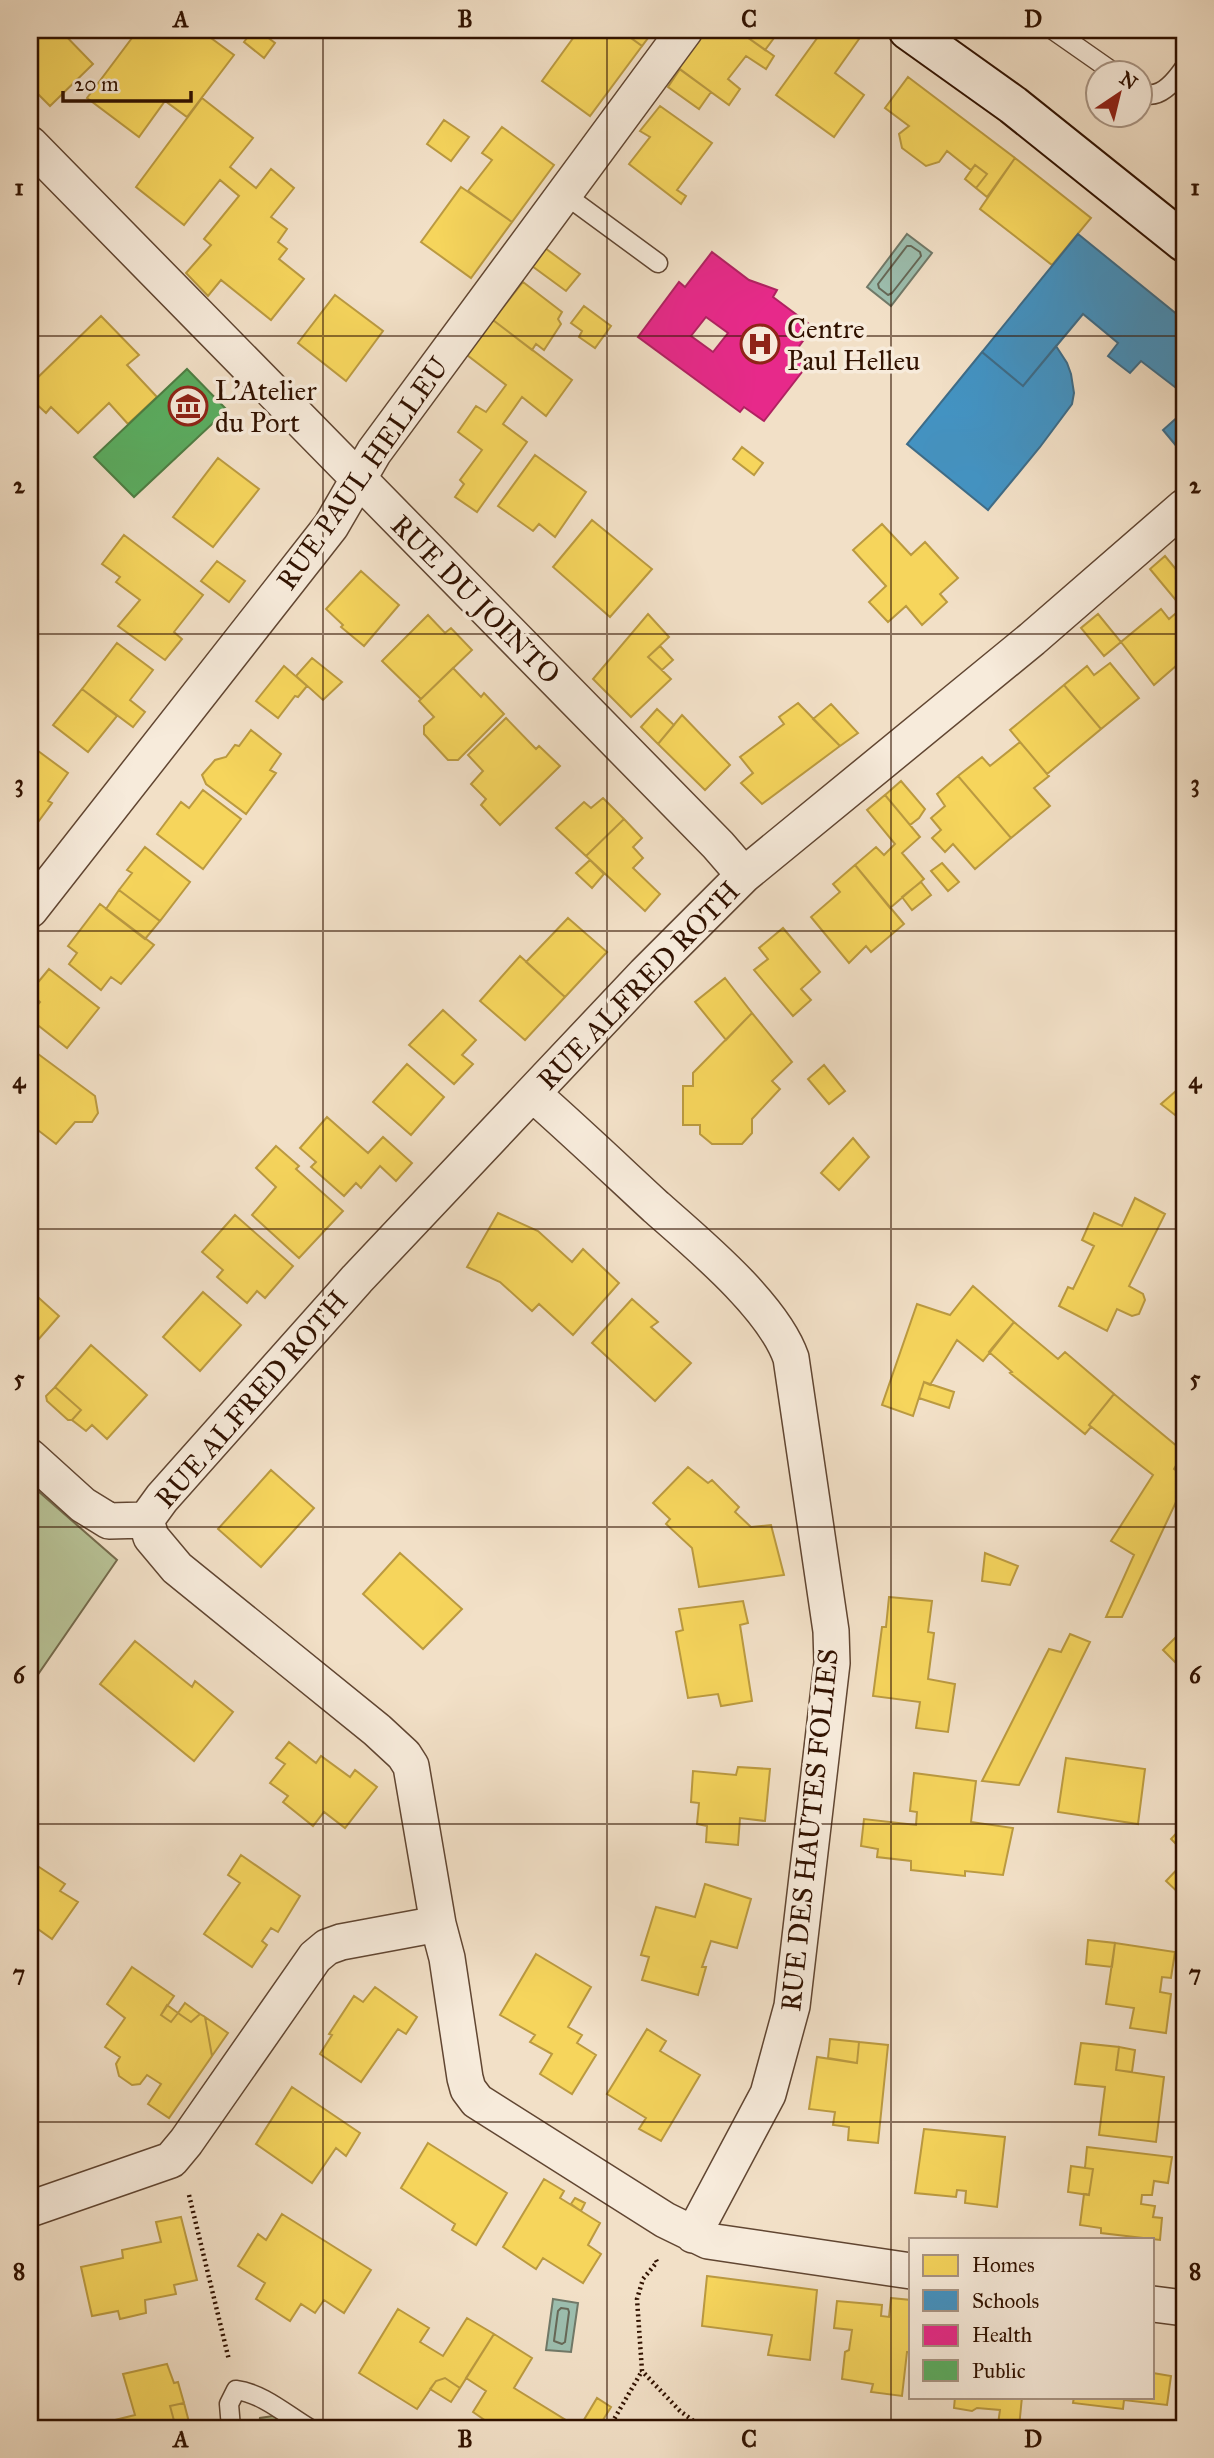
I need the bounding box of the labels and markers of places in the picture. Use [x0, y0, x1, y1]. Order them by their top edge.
place label: Centre Paul Helleu [787, 311, 920, 378]
hospital icon: Centre Paul Helleu [739, 323, 781, 365]
place label: L'Atelier du Port [215, 373, 317, 440]
museum icon: L'Atelier du Port [167, 385, 209, 427]

